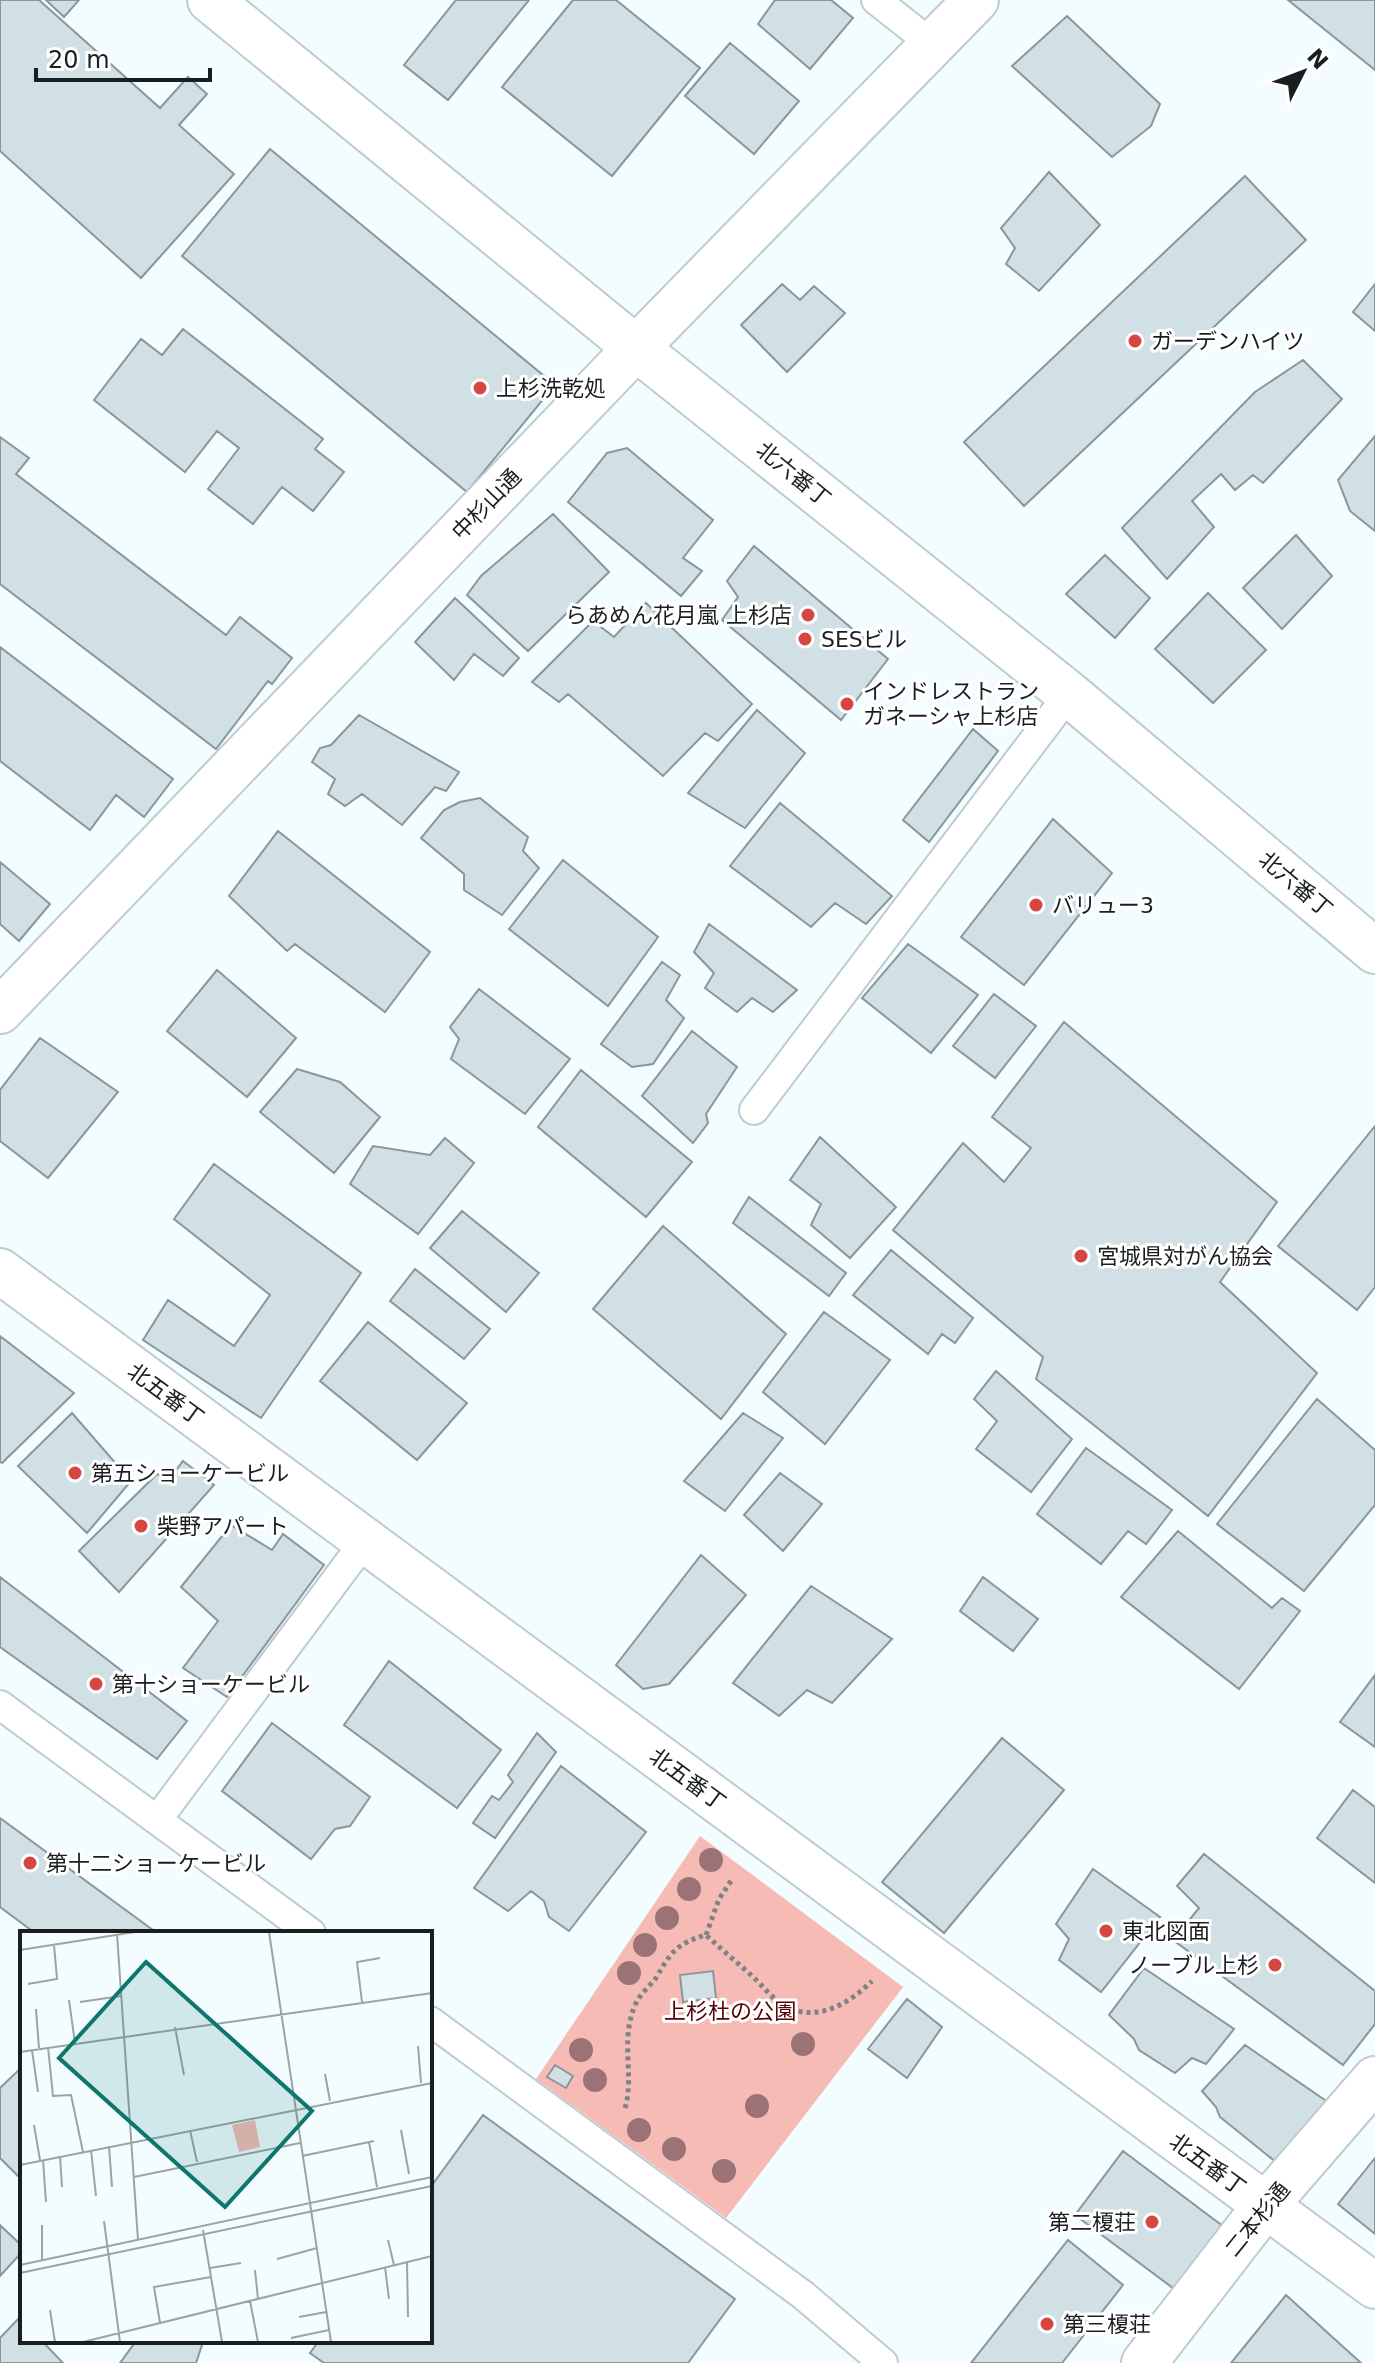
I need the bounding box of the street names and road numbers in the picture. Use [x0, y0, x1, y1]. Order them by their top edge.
street label: 北六番丁 [752, 437, 836, 512]
street label: 中杉山通 [447, 464, 526, 545]
street label: 北六番丁 [1254, 847, 1337, 922]
street label: 北五番丁 [123, 1358, 209, 1430]
street label: 北五番丁 [645, 1743, 731, 1815]
street label: 北五番丁 [1165, 2128, 1251, 2200]
street label: 二本杉通 [1220, 2177, 1295, 2261]

